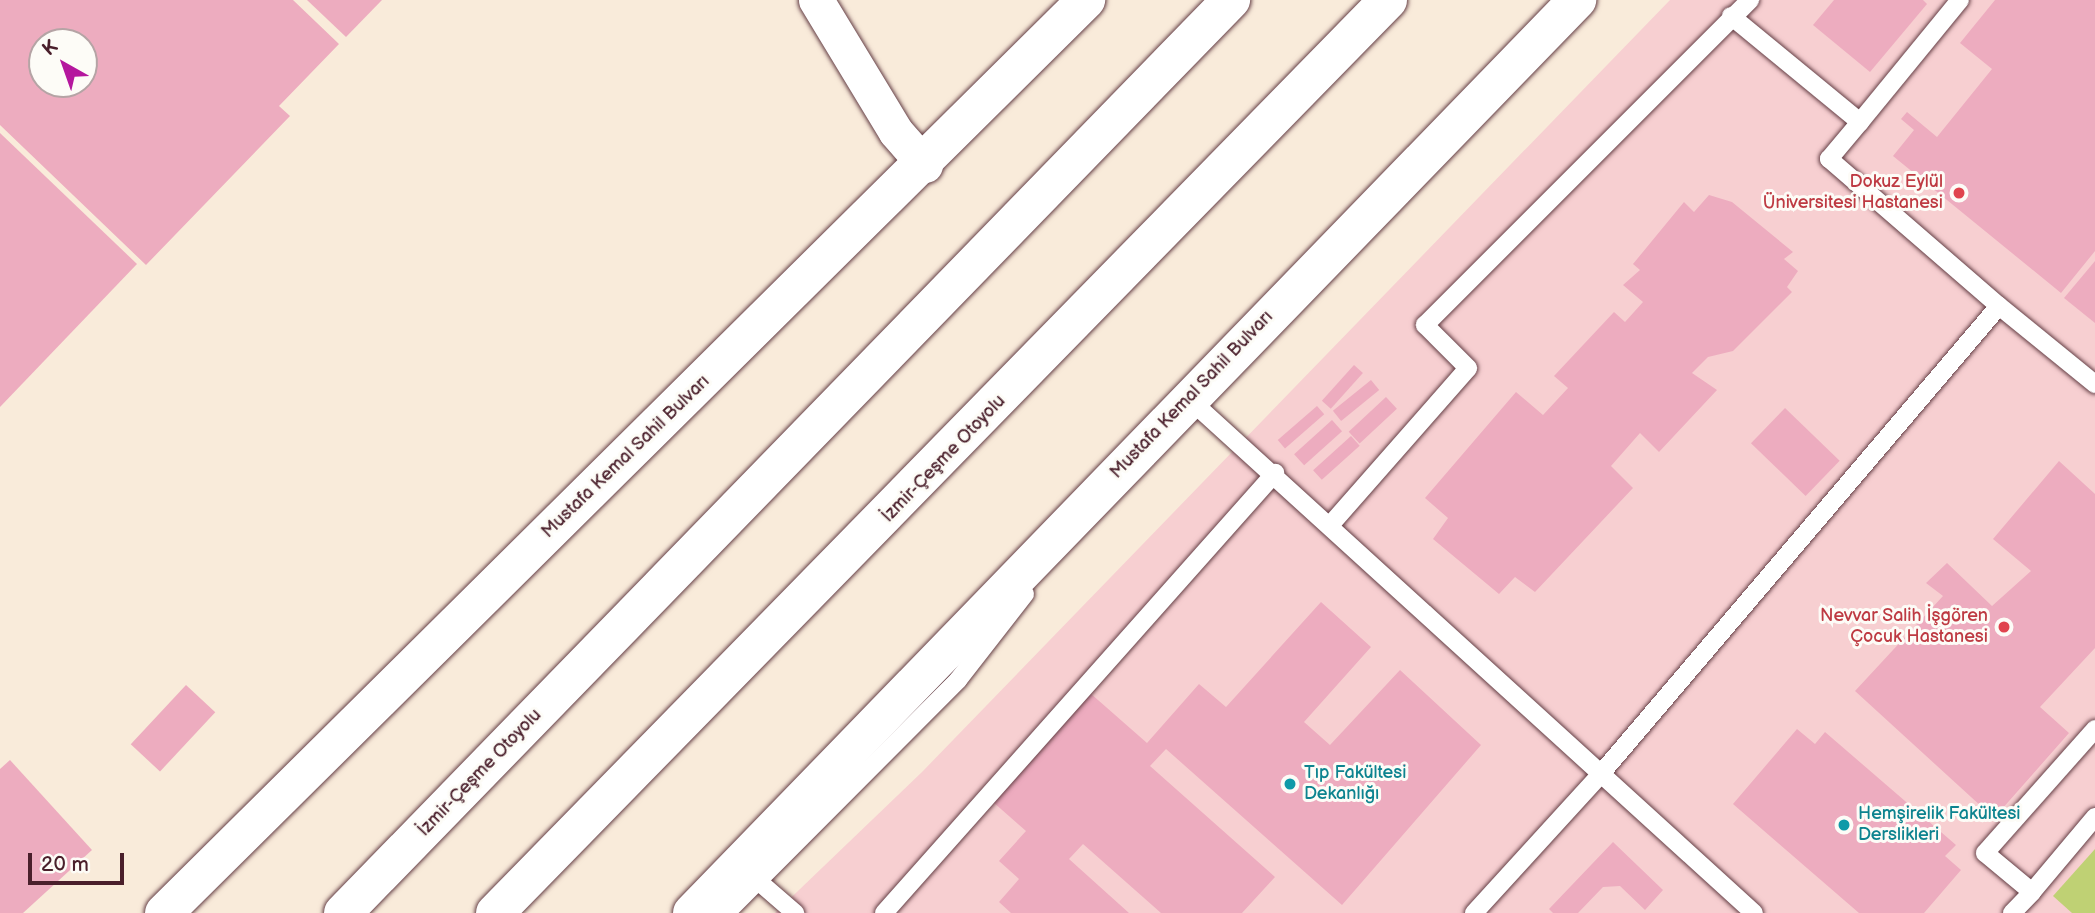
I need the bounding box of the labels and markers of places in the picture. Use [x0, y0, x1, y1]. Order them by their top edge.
place label: Dokuz Eylül Üniversitesi Hastanesi [1763, 172, 1943, 214]
marker: Dokuz Eylül Üniversitesi Hastanesi [1949, 183, 1969, 203]
place label: Nevvar Salih İşgören Çocuk Hastanesi [1820, 606, 1988, 648]
marker: Nevvar Salih İşgören Çocuk Hastanesi [1994, 617, 2014, 637]
place label: Tıp Fakültesi Dekanlığı [1304, 763, 1406, 806]
marker: Tıp Fakültesi Dekanlığı [1282, 776, 1298, 792]
place label: Hemşirelik Fakültesi Derslikleri [1858, 804, 2021, 846]
marker: Hemşirelik Fakültesi Derslikleri [1836, 817, 1852, 833]

